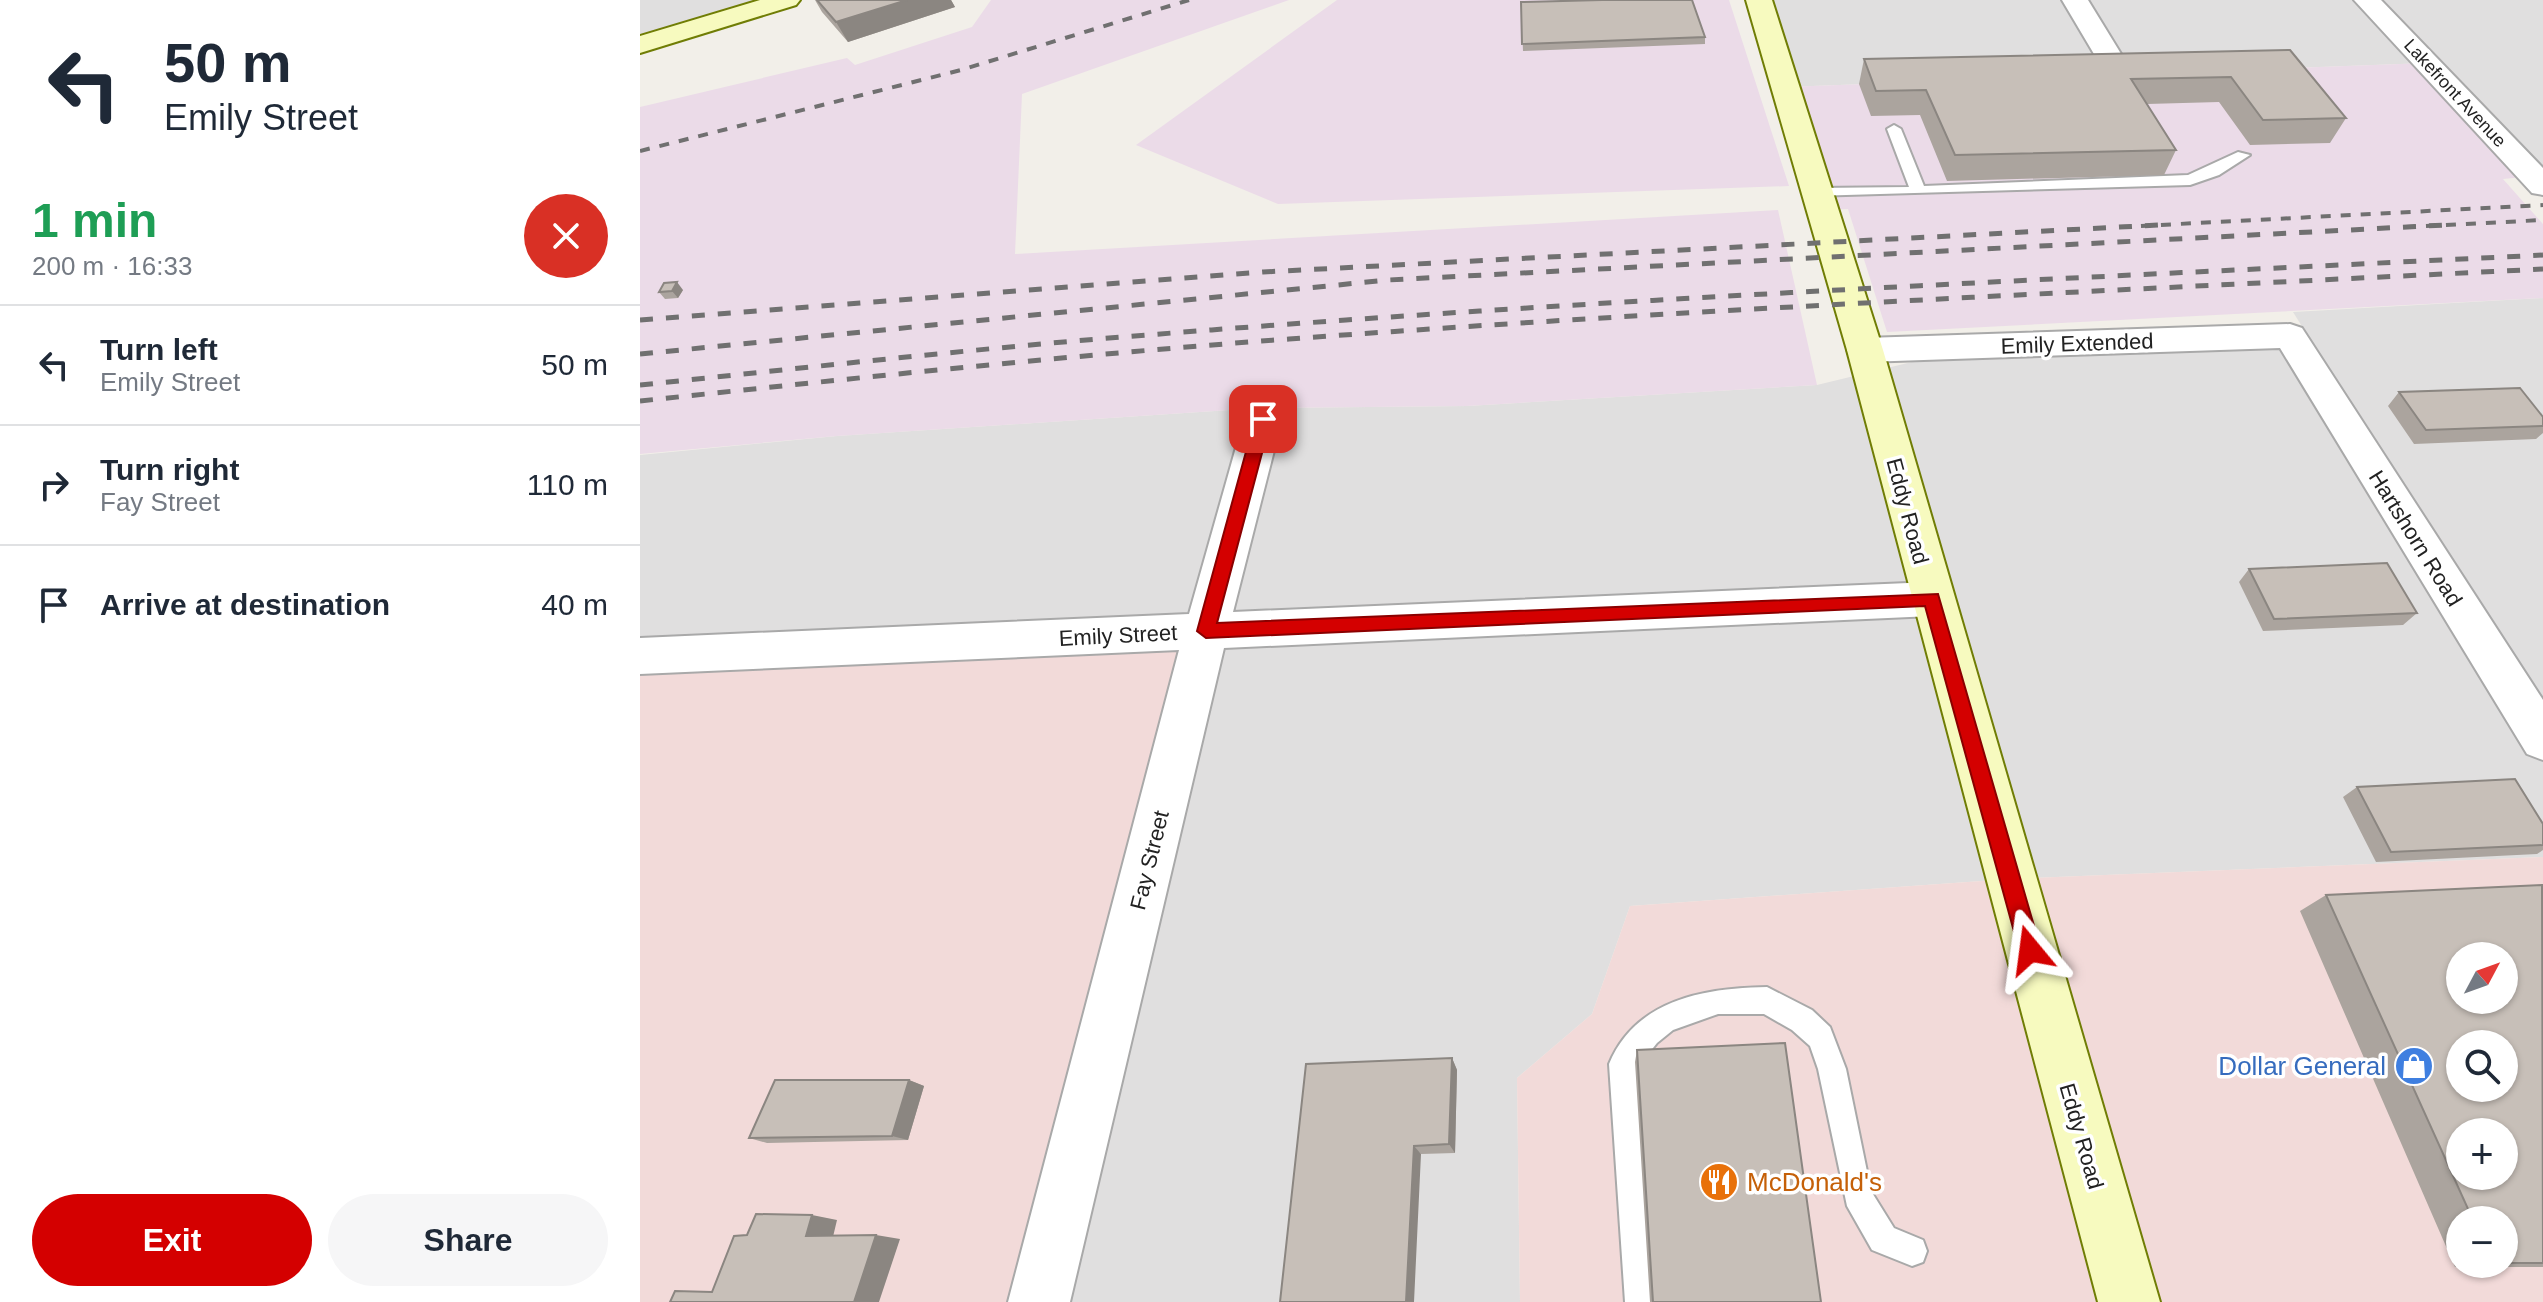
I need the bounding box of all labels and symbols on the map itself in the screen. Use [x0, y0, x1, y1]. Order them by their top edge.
street label: Lakefront Avenue [2400, 35, 2510, 151]
street label: Emily Extended [2000, 328, 2154, 359]
pin [1229, 385, 1297, 453]
street label: Eddy Road [1881, 455, 1934, 567]
street label: Hartshorn Road [2364, 466, 2467, 611]
street label: Emily Street [1058, 620, 1178, 651]
street label: Fay Street [1125, 808, 1174, 912]
position arrow [1988, 908, 2072, 992]
north arrow [2446, 942, 2518, 1014]
shop icon: Dollar General [2393, 1045, 2435, 1087]
place label: Dollar General [2218, 1051, 2386, 1081]
street label: Eddy Road [2055, 1080, 2109, 1192]
restaurant icon: McDonald's [1698, 1161, 1740, 1203]
place label: McDonald's [1747, 1167, 1882, 1197]

